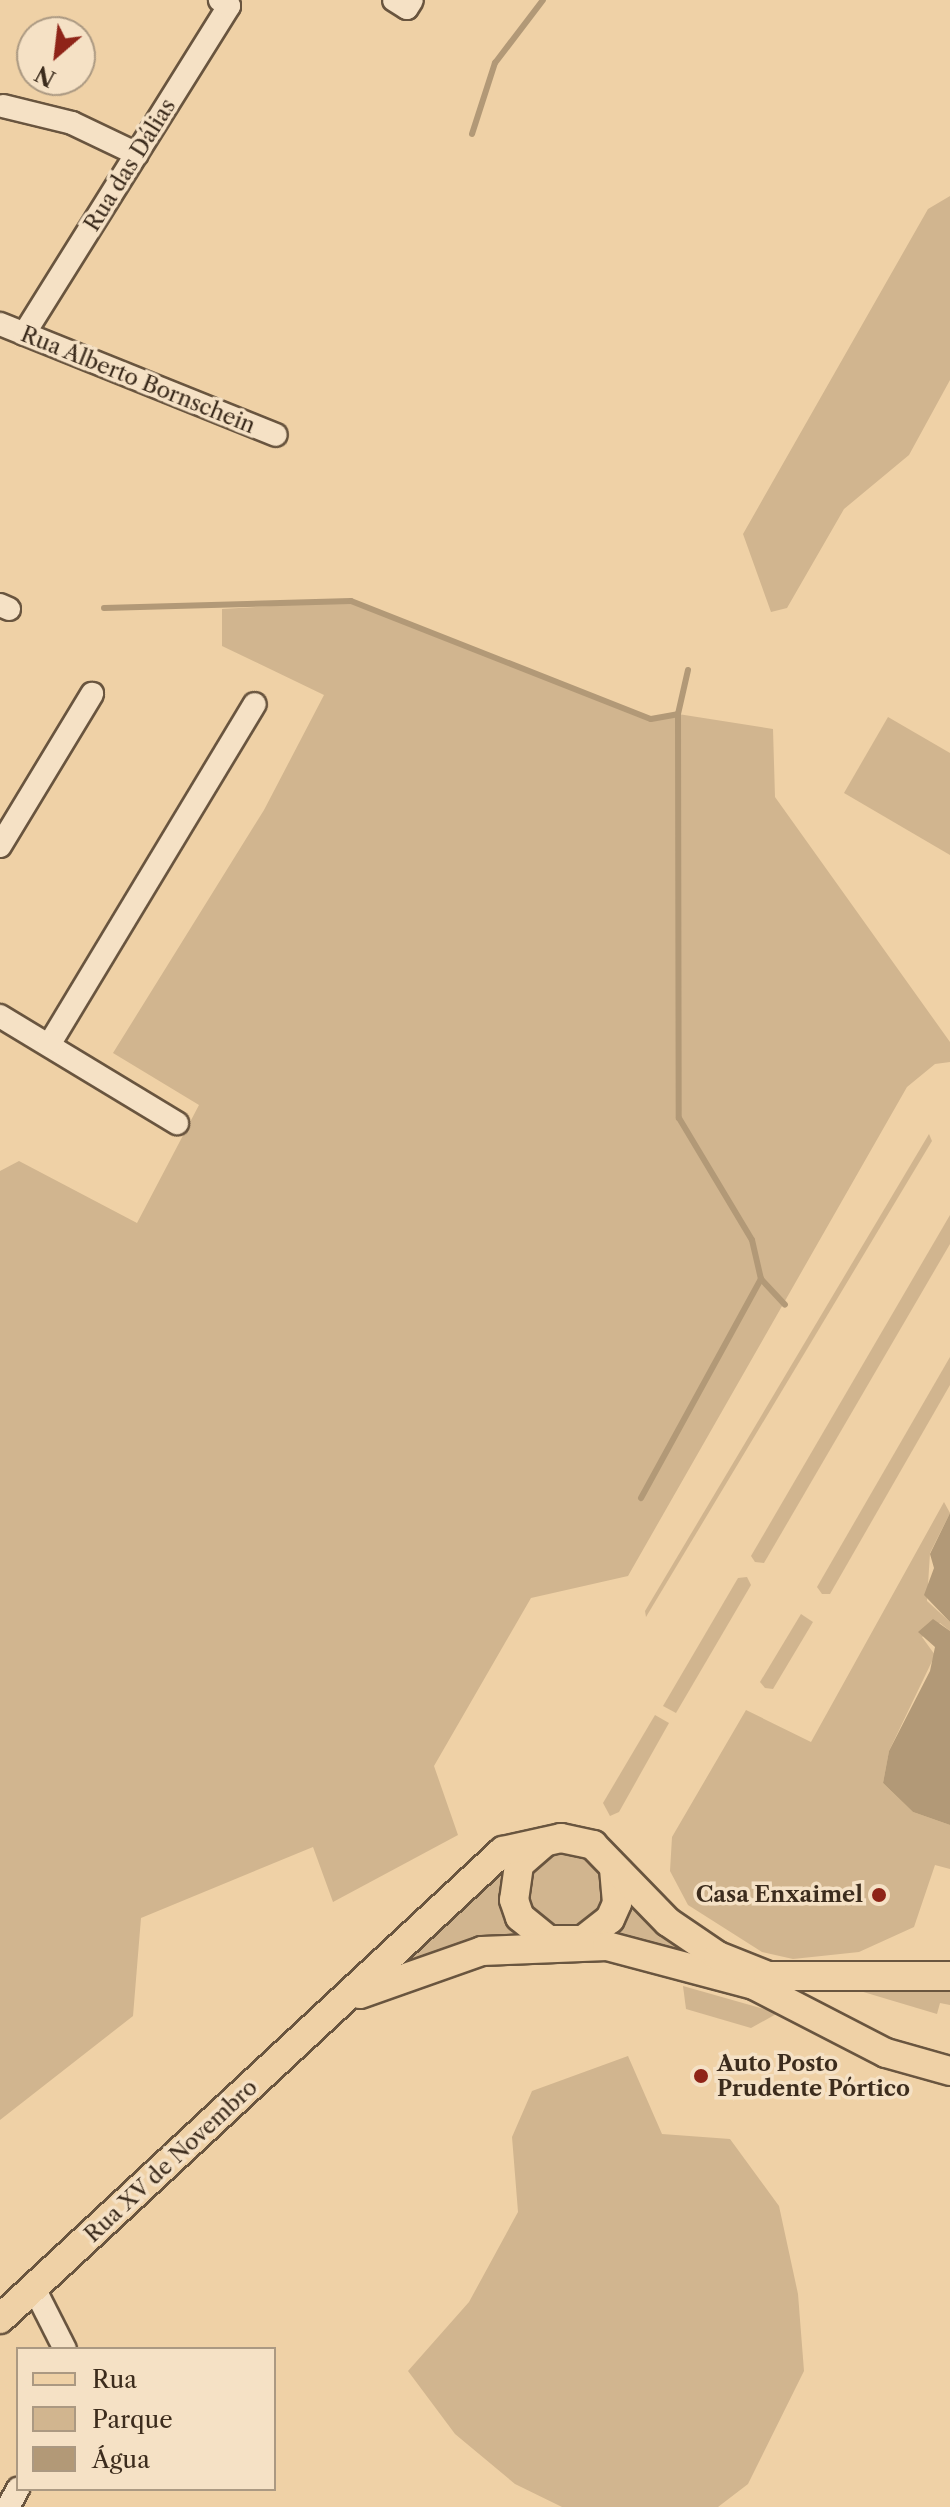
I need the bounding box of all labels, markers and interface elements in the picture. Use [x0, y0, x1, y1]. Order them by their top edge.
north arrow [16, 16, 96, 96]
text: N [31, 59, 60, 92]
street label: Rua das Dálias [79, 94, 181, 236]
street label: Rua Alberto Bornschein [16, 321, 260, 439]
place label: Casa Enxaimel [695, 1882, 863, 1908]
marker: Casa Enxaimel [870, 1886, 888, 1904]
place label: Auto Posto Prudente Pórtico [717, 2050, 910, 2102]
marker: Auto Posto Prudente Pórtico [692, 2067, 710, 2085]
street label: Rua XV de Novembro [79, 2074, 263, 2248]
legend [16, 2347, 276, 2491]
text: Rua [92, 2365, 137, 2394]
text: Parque [92, 2405, 173, 2434]
text: Água [92, 2445, 150, 2474]

